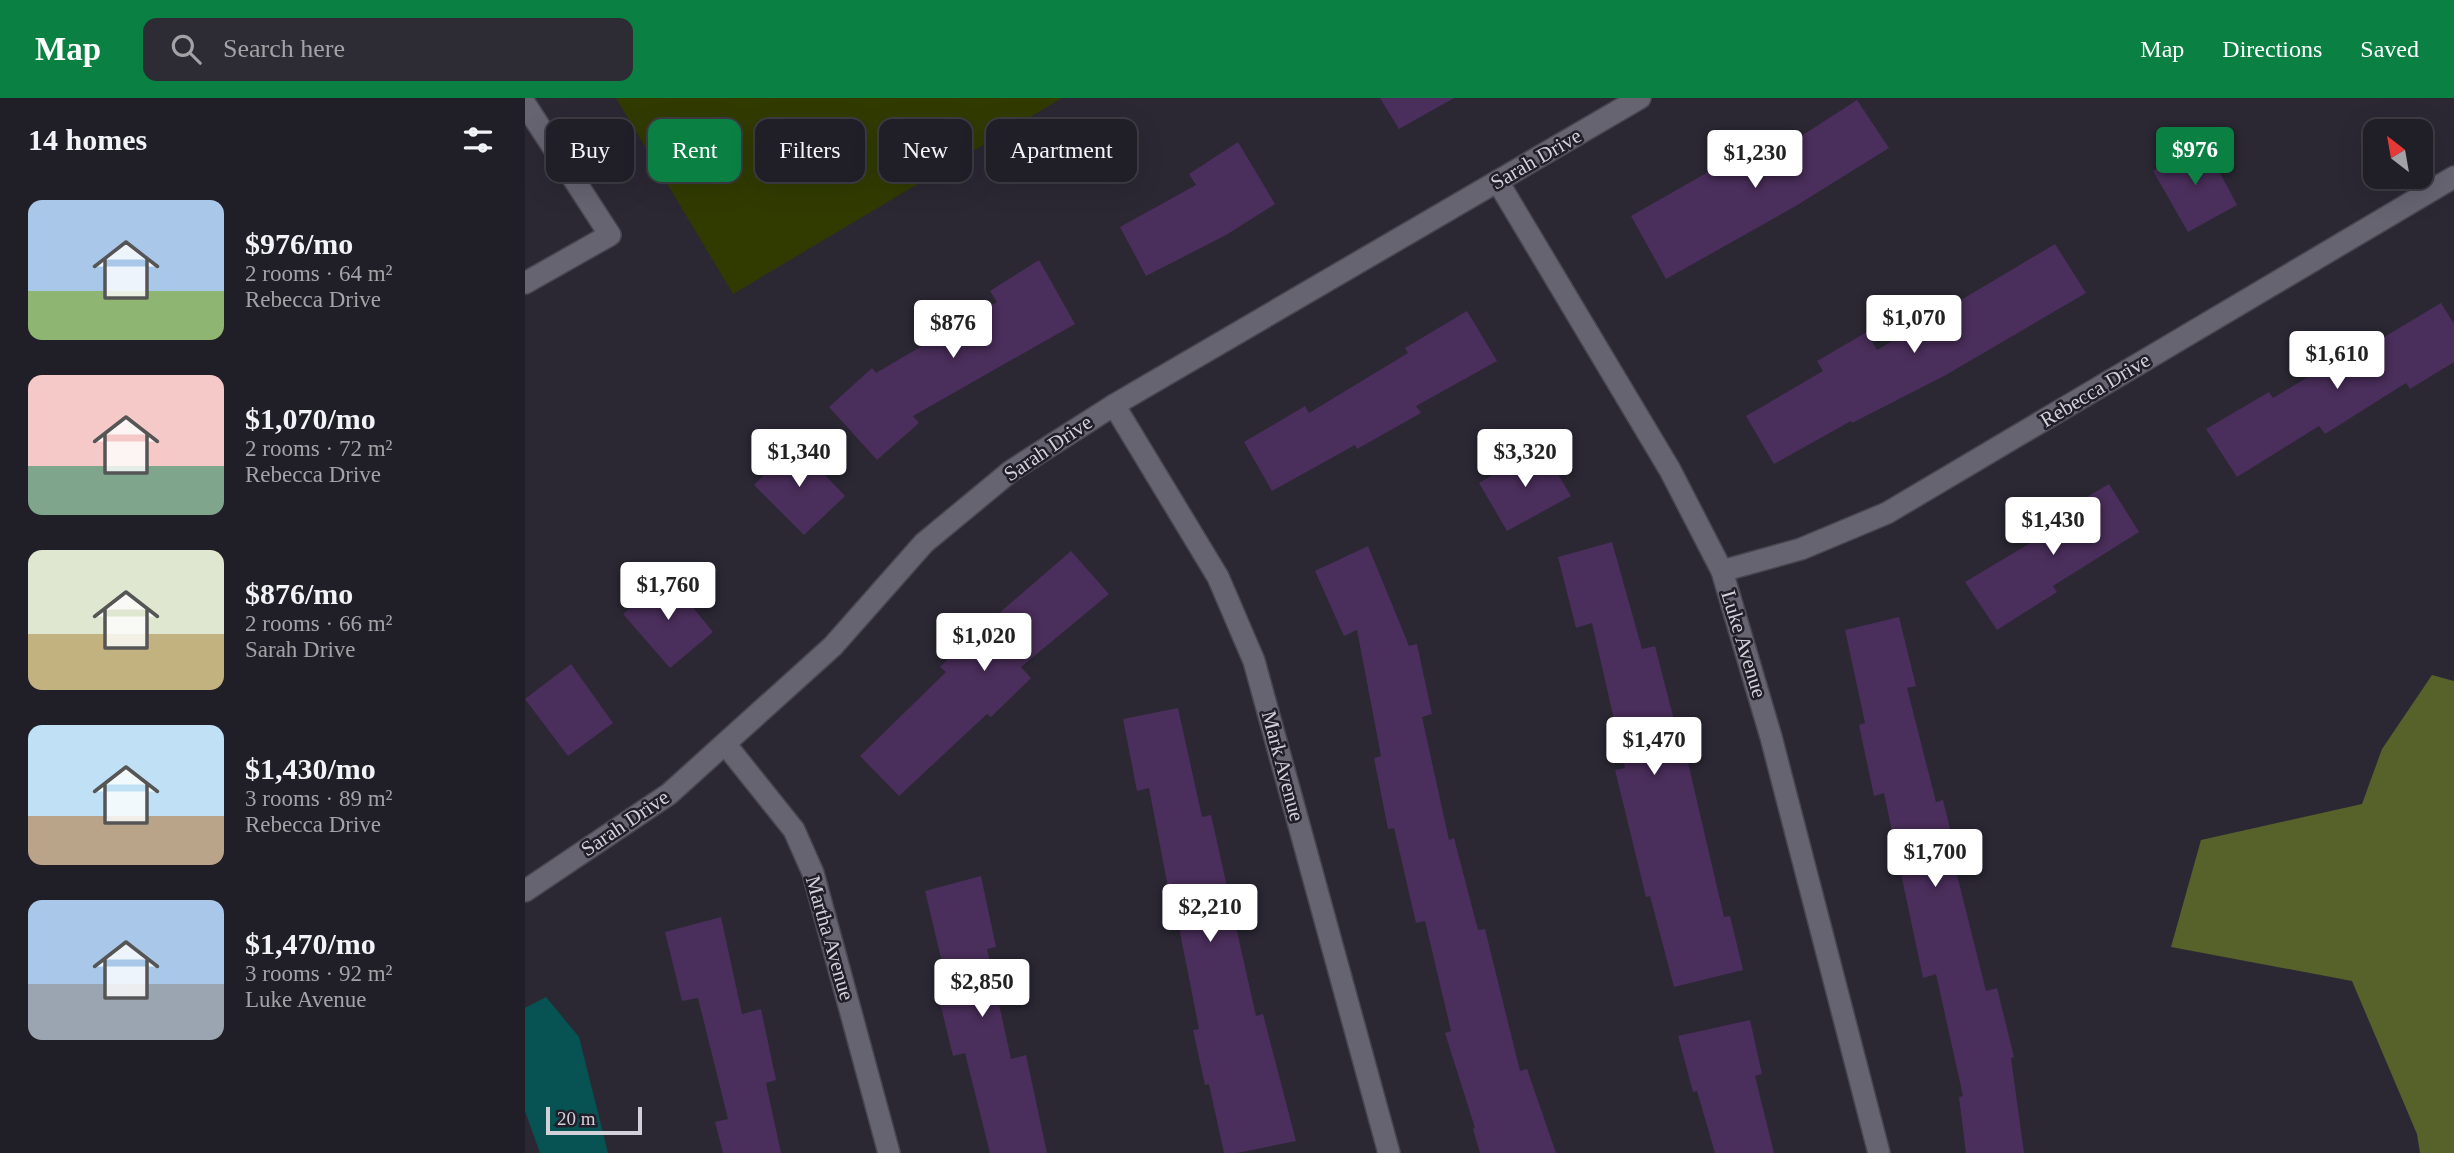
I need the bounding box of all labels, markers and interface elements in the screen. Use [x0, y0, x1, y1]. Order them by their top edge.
search box [143, 18, 633, 81]
icon: search [167, 30, 205, 68]
text: Map [35, 31, 101, 67]
text: Search here [223, 34, 345, 63]
text: Map [2140, 36, 2184, 62]
text: Directions [2222, 36, 2322, 62]
text: Saved [2360, 36, 2419, 62]
chip: Buy [546, 119, 634, 182]
chip: Rent [648, 119, 741, 182]
chip: Filters [755, 119, 865, 182]
chip: New [879, 119, 972, 182]
chip: Apartment [986, 119, 1137, 182]
north arrow [2363, 119, 2433, 189]
map controls [2363, 119, 2433, 189]
icon: filters [459, 121, 497, 159]
text: 14 homes [28, 123, 147, 156]
street label: Sarah Drive [1486, 123, 1586, 195]
pin: $976 [2154, 127, 2236, 187]
pin: $1,230 [1698, 130, 1812, 190]
text: $976 [2172, 137, 2218, 162]
text: $1,230 [1723, 140, 1787, 165]
text: $976/mo [245, 227, 353, 260]
icon: home [84, 228, 168, 312]
text: 2 rooms · 64 m² [245, 261, 392, 286]
text: Rebecca Drive [245, 287, 381, 312]
pin: $1,070 [1857, 296, 1971, 355]
pin: $876 [912, 300, 994, 360]
text: $1,070 [1882, 305, 1946, 330]
text: $876 [930, 310, 976, 335]
pin: $1,610 [2280, 331, 2394, 391]
text: $1,610 [2305, 341, 2369, 366]
street label: Rebecca Drive [2036, 348, 2154, 432]
text: $1,070/mo [245, 402, 376, 435]
icon: home [84, 403, 168, 487]
street label: Sarah Drive [999, 410, 1097, 486]
pin: $1,340 [742, 430, 856, 489]
pin: $3,320 [1468, 430, 1582, 489]
text: 2 rooms · 72 m² [245, 436, 392, 461]
text: $1,340 [767, 439, 831, 464]
text: $3,320 [1493, 439, 1557, 464]
text: Rebecca Drive [245, 462, 381, 487]
pin: $1,430 [1996, 498, 2110, 557]
text: $1,430 [2021, 507, 2085, 532]
pin: $1,760 [611, 562, 725, 622]
text: $1,760 [636, 572, 700, 597]
text: $876/mo [245, 577, 353, 610]
icon: home [84, 578, 168, 662]
street label: Luke Avenue [1716, 587, 1772, 701]
text: 2 rooms · 66 m² [245, 611, 392, 636]
pin: $1,020 [927, 614, 1041, 673]
text: $1,020 [952, 623, 1016, 648]
text: Sarah Drive [245, 637, 356, 662]
street label: Mark Avenue [1257, 708, 1309, 824]
pin: $1,470 [1597, 718, 1711, 777]
text: $1,470 [1622, 727, 1686, 752]
text: $1,430/mo [245, 752, 376, 785]
icon: home [84, 753, 168, 837]
street label: Sarah Drive [576, 785, 674, 861]
text: 3 rooms · 89 m² [245, 786, 392, 811]
text: Rebecca Drive [245, 812, 381, 837]
pin: $1,700 [1878, 830, 1992, 889]
text: $1,700 [1903, 839, 1967, 864]
street label: Martha Avenue [801, 873, 859, 1003]
pin: $2,210 [1153, 884, 1267, 944]
text: $2,210 [1178, 894, 1242, 919]
text: $1,470/mo [245, 927, 376, 960]
icon: home [84, 928, 168, 1012]
pin: $2,850 [925, 960, 1039, 1019]
text: 3 rooms · 92 m² [245, 961, 392, 986]
text: $2,850 [950, 969, 1014, 994]
text: Luke Avenue [245, 987, 367, 1012]
scale bar [546, 1104, 642, 1136]
text: 20 m [557, 1108, 596, 1129]

